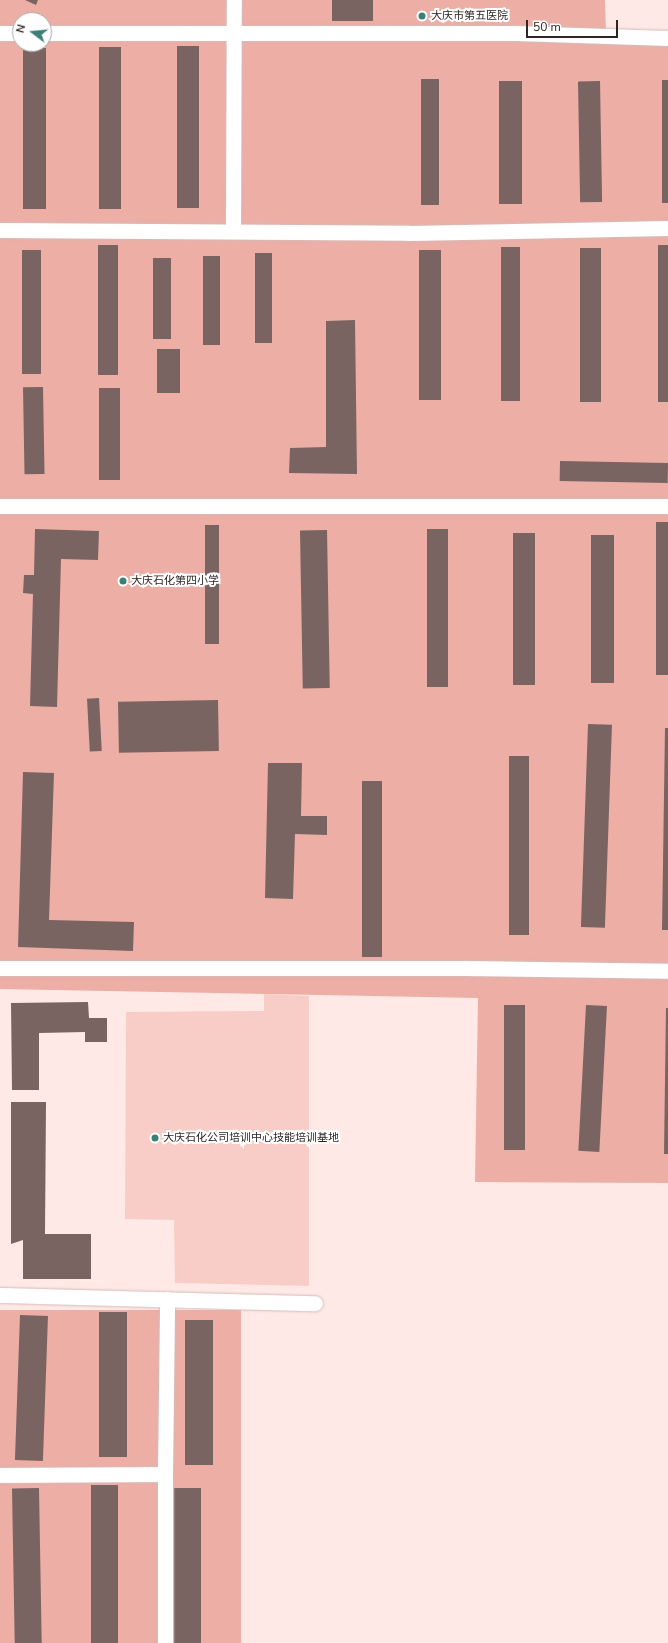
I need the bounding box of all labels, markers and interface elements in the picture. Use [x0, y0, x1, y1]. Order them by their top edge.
place label: 大庆市第五医院 [431, 9, 508, 23]
marker: 大庆市第五医院 [416, 10, 428, 22]
north arrow [12, 12, 52, 52]
scale bar [528, 12, 620, 38]
text: 50 m [533, 19, 561, 35]
text: N [13, 23, 29, 35]
place label: 大庆石化第四小学 [131, 574, 219, 588]
marker: 大庆石化第四小学 [118, 576, 128, 586]
place label: 大庆石化公司培训中心技能培训基地 [163, 1131, 339, 1145]
marker: 大庆石化公司培训中心技能培训基地 [150, 1133, 160, 1143]

